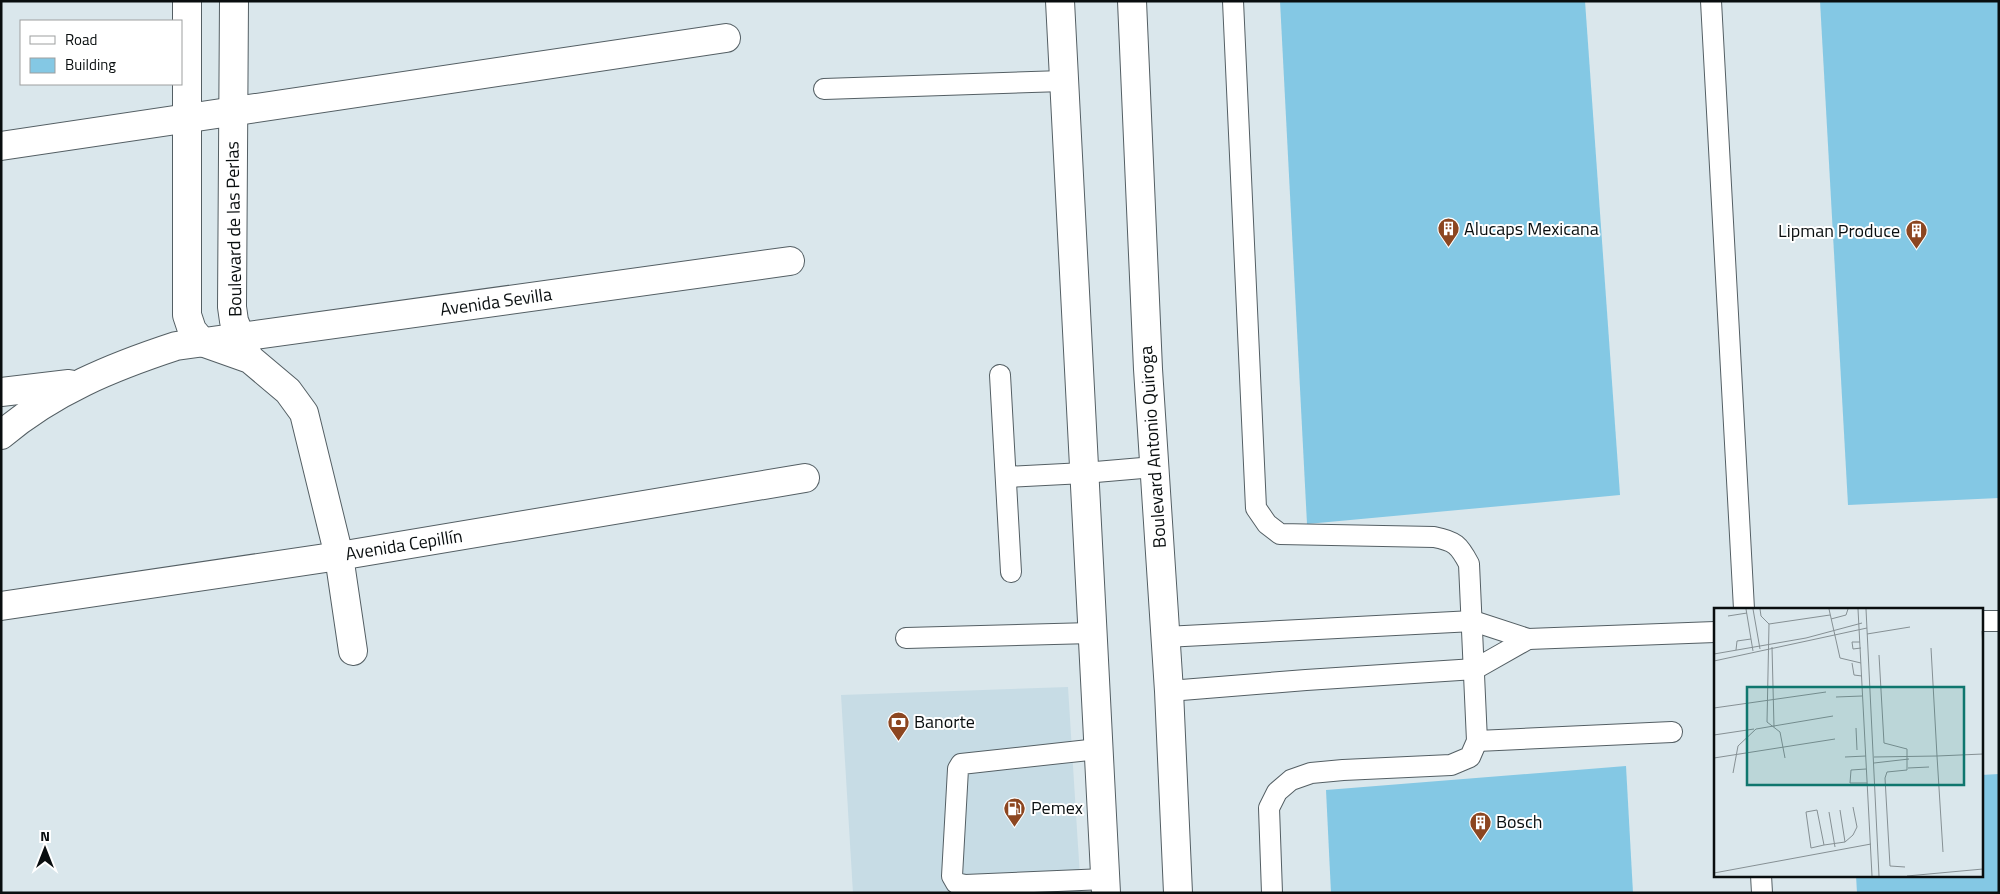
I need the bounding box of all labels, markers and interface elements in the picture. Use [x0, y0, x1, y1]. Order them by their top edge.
legend [20, 20, 182, 85]
text: Road [65, 28, 97, 51]
text: Building [65, 53, 116, 76]
street label: Boulevard de las Perlas [218, 141, 249, 317]
place label: Alucaps Mexicana [1464, 215, 1599, 242]
building icon: Alucaps Mexicana [1436, 217, 1460, 248]
place label: Lipman Produce [1778, 217, 1900, 244]
building icon: Lipman Produce [1904, 219, 1928, 250]
street label: Avenida Sevilla [438, 280, 554, 323]
street label: Boulevard Antonio Quiroga [1132, 345, 1173, 549]
street label: Avenida Cepillín [343, 522, 464, 567]
inset map [1714, 608, 1982, 876]
place label: Banorte [914, 708, 975, 735]
bank icon: Banorte [886, 710, 910, 741]
place label: Pemex [1031, 794, 1083, 821]
fuel station icon: Pemex [1003, 796, 1027, 827]
place label: Bosch [1496, 808, 1542, 835]
building icon: Bosch [1468, 810, 1492, 841]
north arrow [20, 824, 70, 874]
text: N [40, 825, 50, 846]

